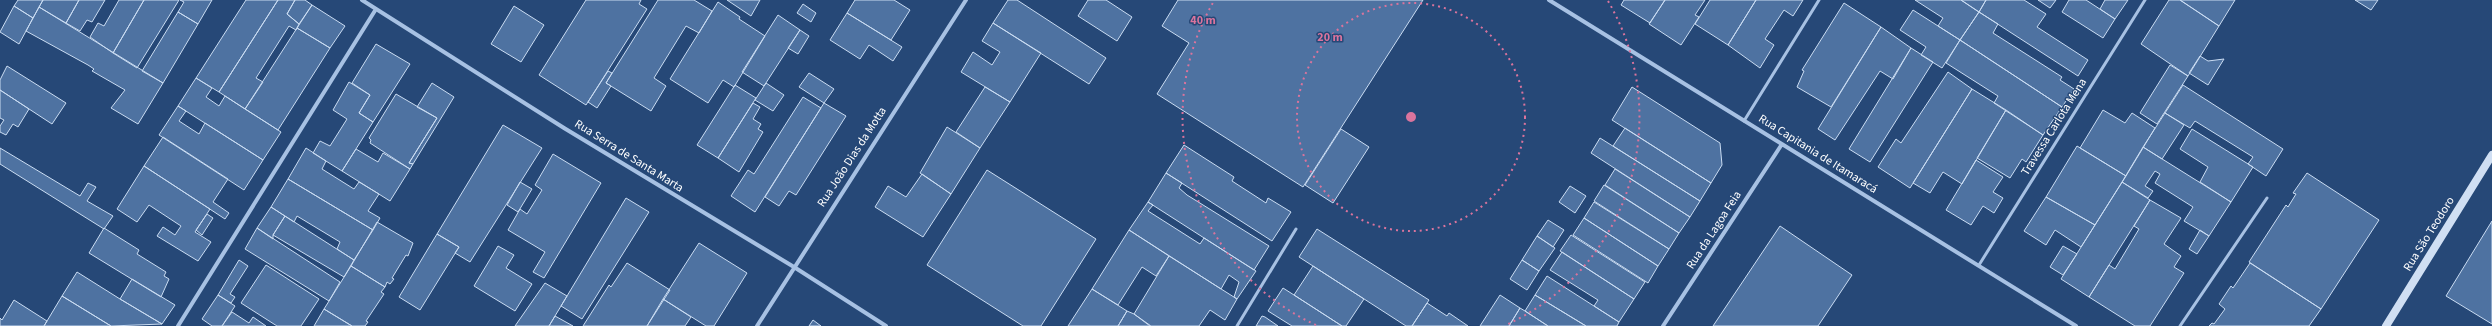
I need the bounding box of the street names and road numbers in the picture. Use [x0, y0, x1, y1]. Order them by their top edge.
street label: Travessa Carlota Mena [2017, 75, 2091, 179]
street label: Rua João Dias da Motta [813, 104, 891, 210]
street label: Rua Capitania de Itamaracá [1755, 110, 1881, 198]
street label: Rua Serra de Santa Marta [571, 115, 687, 197]
street label: Rua da Lagoa Feia [1682, 188, 1746, 272]
street label: Rua São Teodoro [2399, 193, 2459, 275]

